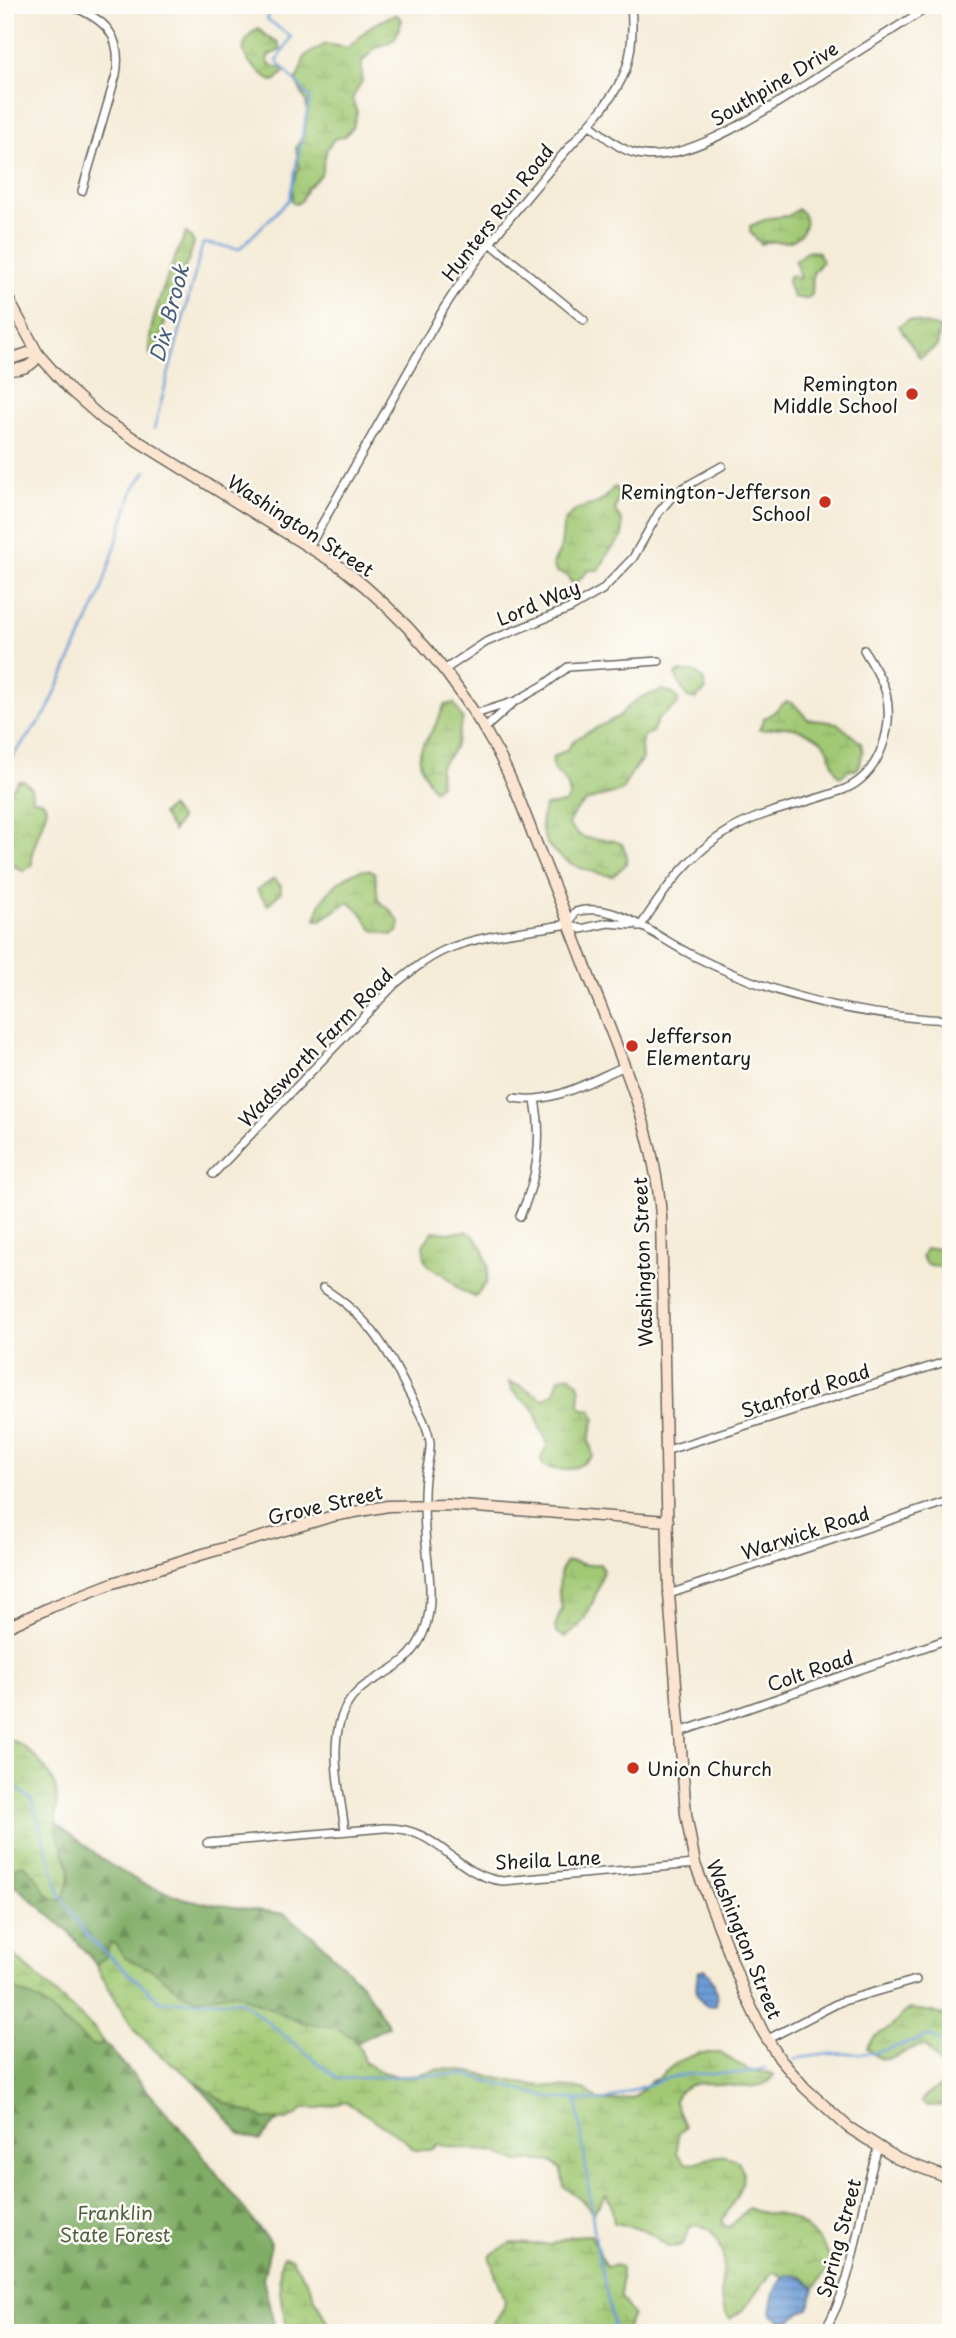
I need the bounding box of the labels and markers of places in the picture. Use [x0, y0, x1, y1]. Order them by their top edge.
place label: Remington Middle School [773, 369, 898, 419]
marker: Remington Middle School [904, 386, 920, 402]
place label: Remington-Jefferson School [621, 477, 811, 527]
marker: Remington-Jefferson School [817, 494, 833, 510]
place label: Jefferson Elementary [646, 1021, 751, 1071]
marker: Jefferson Elementary [624, 1038, 640, 1054]
place label: Union Church [647, 1754, 772, 1782]
marker: Union Church [625, 1760, 641, 1776]

